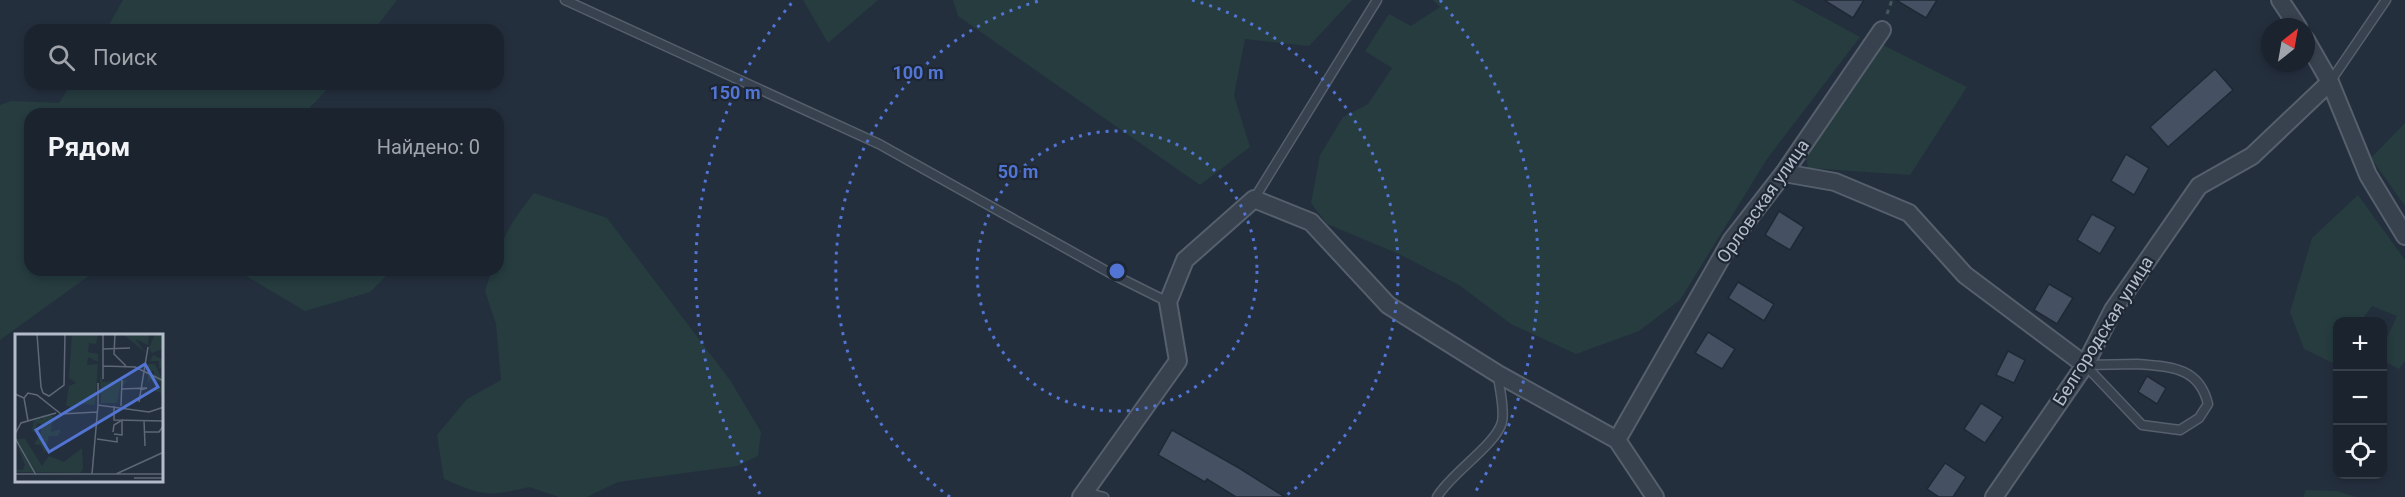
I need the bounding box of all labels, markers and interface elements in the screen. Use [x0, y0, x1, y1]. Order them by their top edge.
north arrow [2261, 18, 2315, 72]
search box [24, 24, 504, 90]
icon: search [45, 41, 78, 74]
text: Поиск [93, 45, 157, 70]
text: 100 m [892, 62, 944, 83]
text: 150 m [709, 82, 761, 103]
text: Рядом [48, 132, 130, 162]
text: Найдено: 0 [377, 135, 480, 159]
street label: Орловская улица [1712, 135, 1813, 267]
text: 50 m [998, 161, 1038, 182]
street label: Белгородская улица [2048, 252, 2157, 409]
centre of rings [1107, 261, 1127, 281]
map controls [2333, 317, 2387, 479]
button: + [2333, 317, 2387, 371]
inset map [15, 334, 164, 482]
button: − [2333, 371, 2387, 425]
button: locate [2333, 425, 2387, 479]

